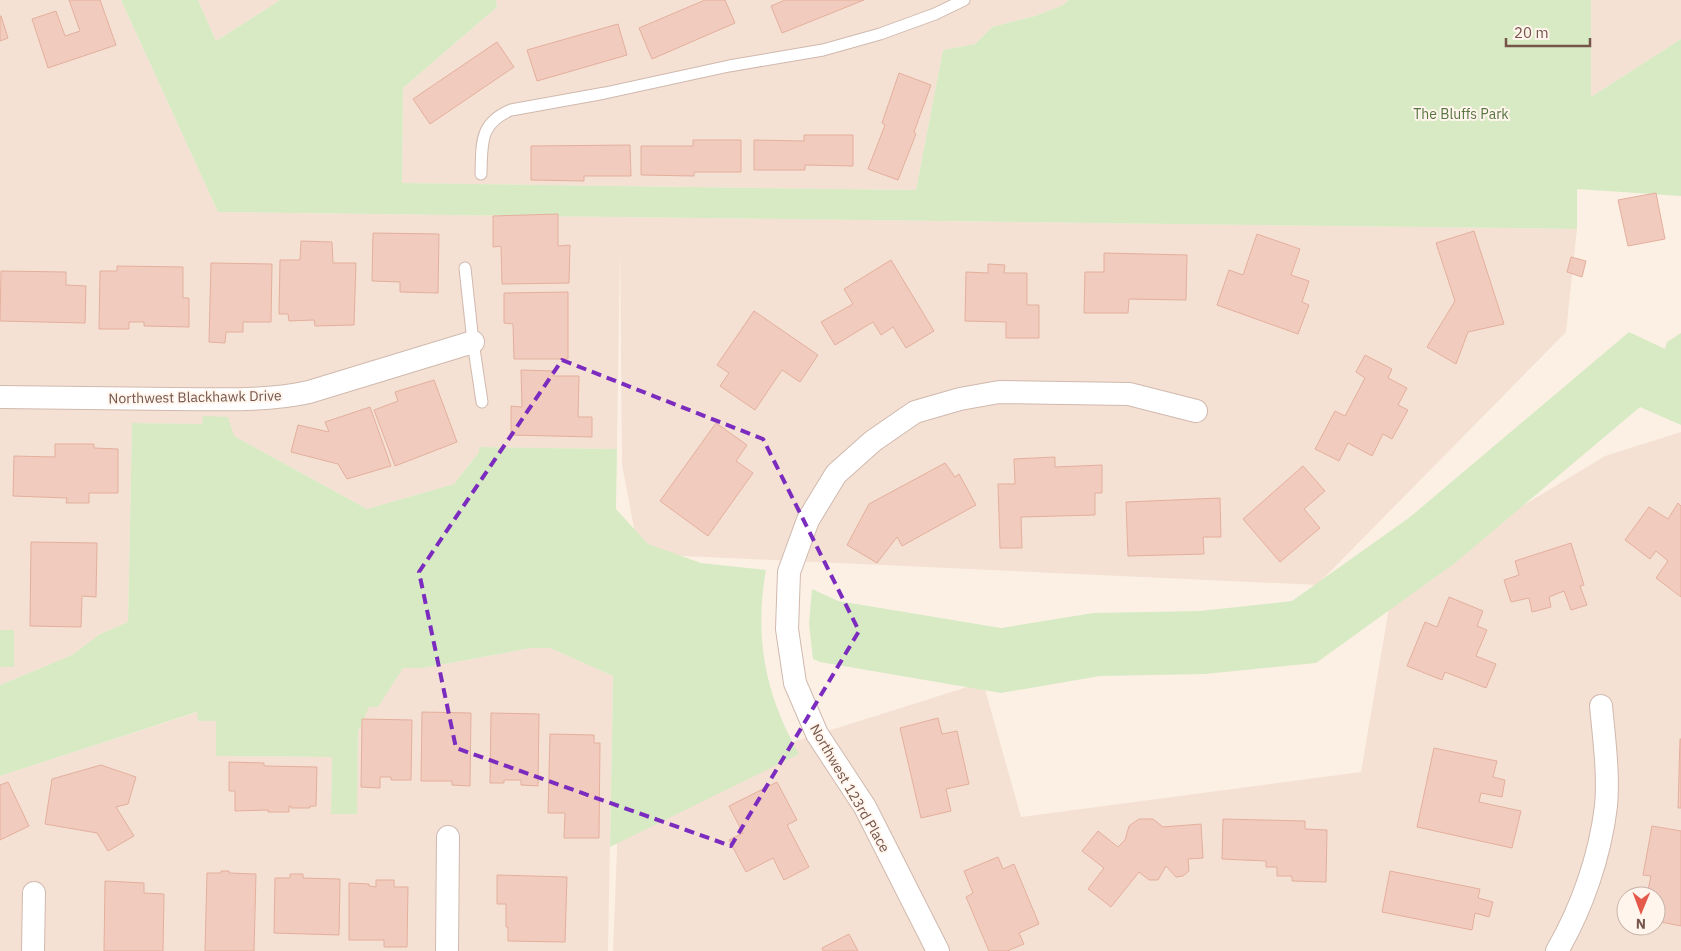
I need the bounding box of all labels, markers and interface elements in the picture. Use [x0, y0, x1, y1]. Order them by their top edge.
scale bar [1506, 15, 1590, 47]
text: 20 m [1514, 23, 1549, 42]
park label: The Bluffs Park [1413, 105, 1509, 123]
street label: Northwest Blackhawk Drive [108, 386, 282, 408]
street label: Northwest 123rd Place [806, 721, 894, 856]
north arrow [1616, 886, 1666, 936]
text: N [1636, 915, 1646, 933]

